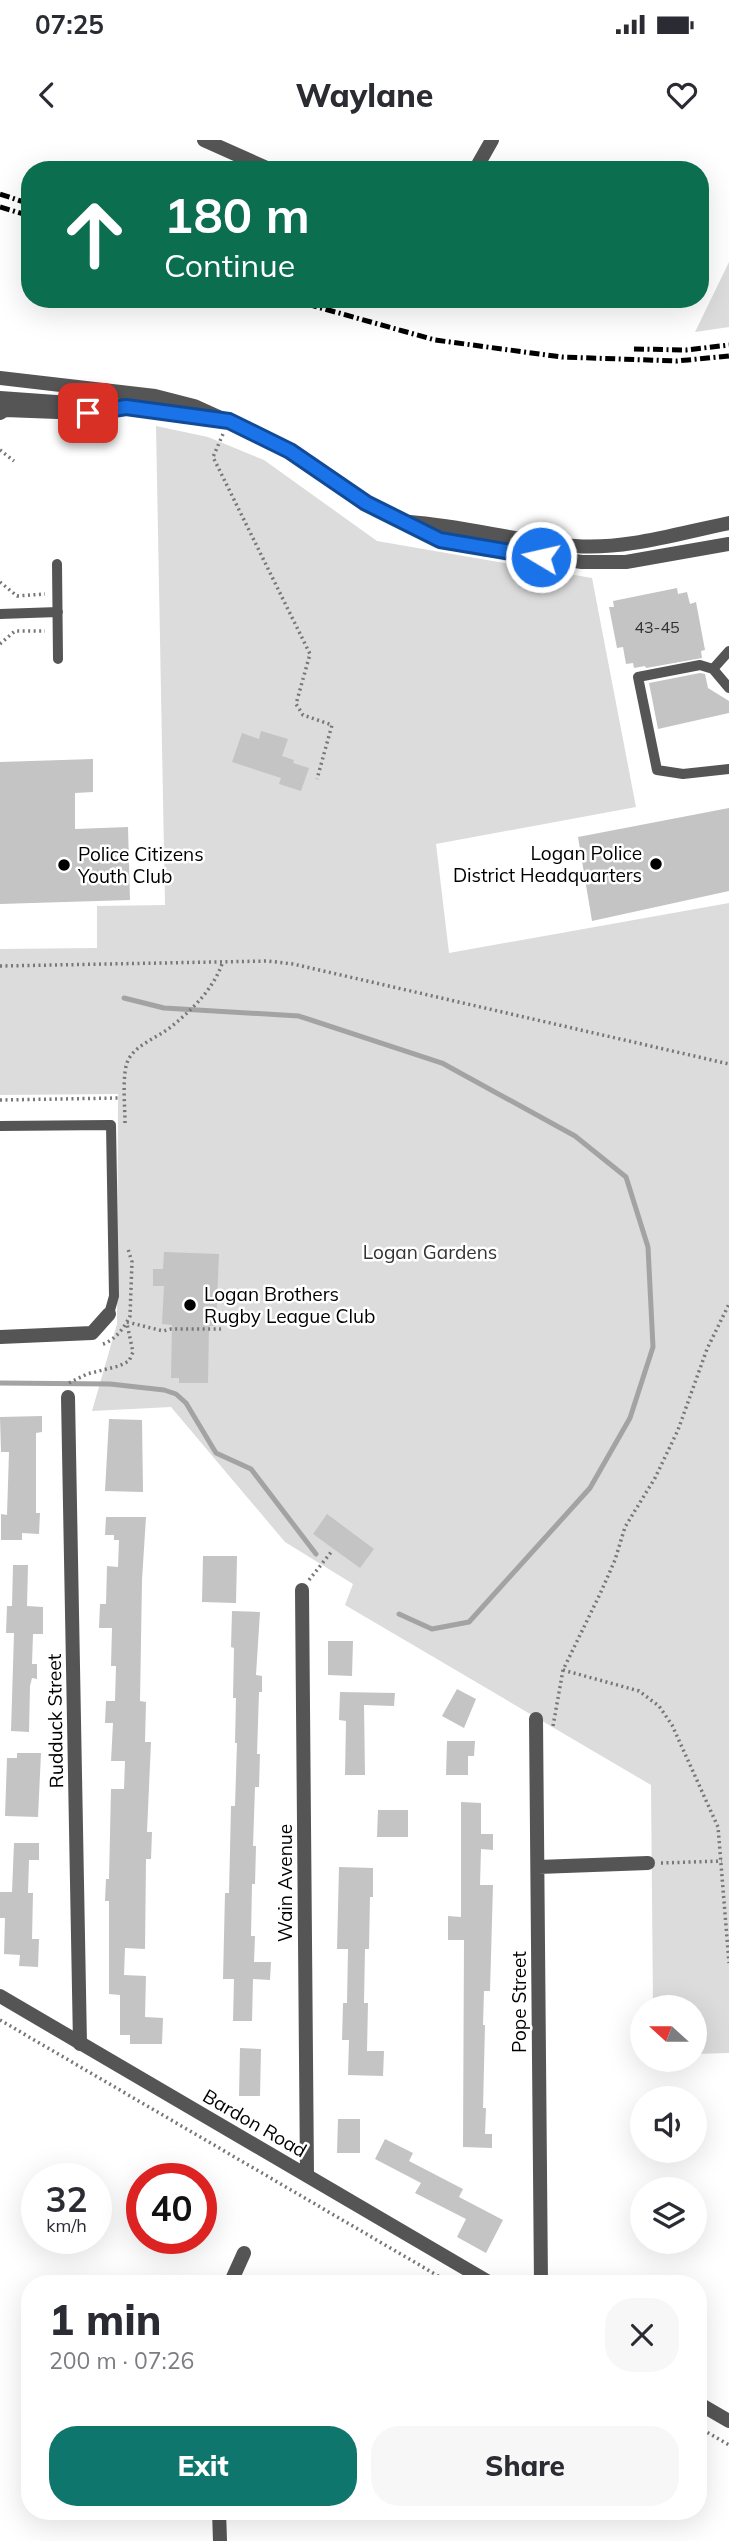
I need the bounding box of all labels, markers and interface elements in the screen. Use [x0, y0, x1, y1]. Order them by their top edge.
text: 07:25 [35, 8, 104, 41]
text: Waylane [296, 75, 433, 115]
icon: back [28, 76, 66, 114]
icon: heart [663, 76, 701, 114]
text: 180 m [164, 184, 310, 245]
icon: ahead [49, 189, 140, 280]
text: Continue [164, 245, 295, 285]
pin [58, 383, 118, 443]
icon: arrive [69, 394, 107, 432]
position arrow [504, 520, 578, 594]
house number: 43-45 [634, 617, 680, 637]
place label: Logan Police District Headquarters [453, 841, 642, 887]
place label: Police Citizens Youth Club [77, 842, 204, 888]
marker: Logan Police District Headquarters [648, 856, 664, 872]
marker: Police Citizens Youth Club [56, 857, 72, 873]
park label: Logan Gardens [363, 1240, 497, 1264]
place label: Logan Brothers Rugby League Club [204, 1282, 375, 1328]
marker: Logan Brothers Rugby League Club [182, 1297, 198, 1313]
street label: Rudduck Street [42, 1653, 68, 1788]
street label: Wain Avenue [273, 1824, 297, 1942]
street label: Pope Street [507, 1951, 531, 2053]
north arrow [630, 1995, 707, 2072]
map controls [630, 1995, 707, 2254]
street label: Bardon Road [199, 2084, 311, 2162]
button: sound [630, 2086, 707, 2163]
speed limit sign: 40 [126, 2163, 217, 2254]
text: 32 [45, 2177, 88, 2221]
button: layers [630, 2177, 707, 2254]
text: km/h [46, 2214, 87, 2237]
text: 1 min [49, 2293, 162, 2346]
button: close [605, 2298, 679, 2372]
text: 200 m · 07:26 [49, 2346, 194, 2375]
button: Exit [49, 2426, 357, 2506]
button: Share [371, 2426, 679, 2506]

